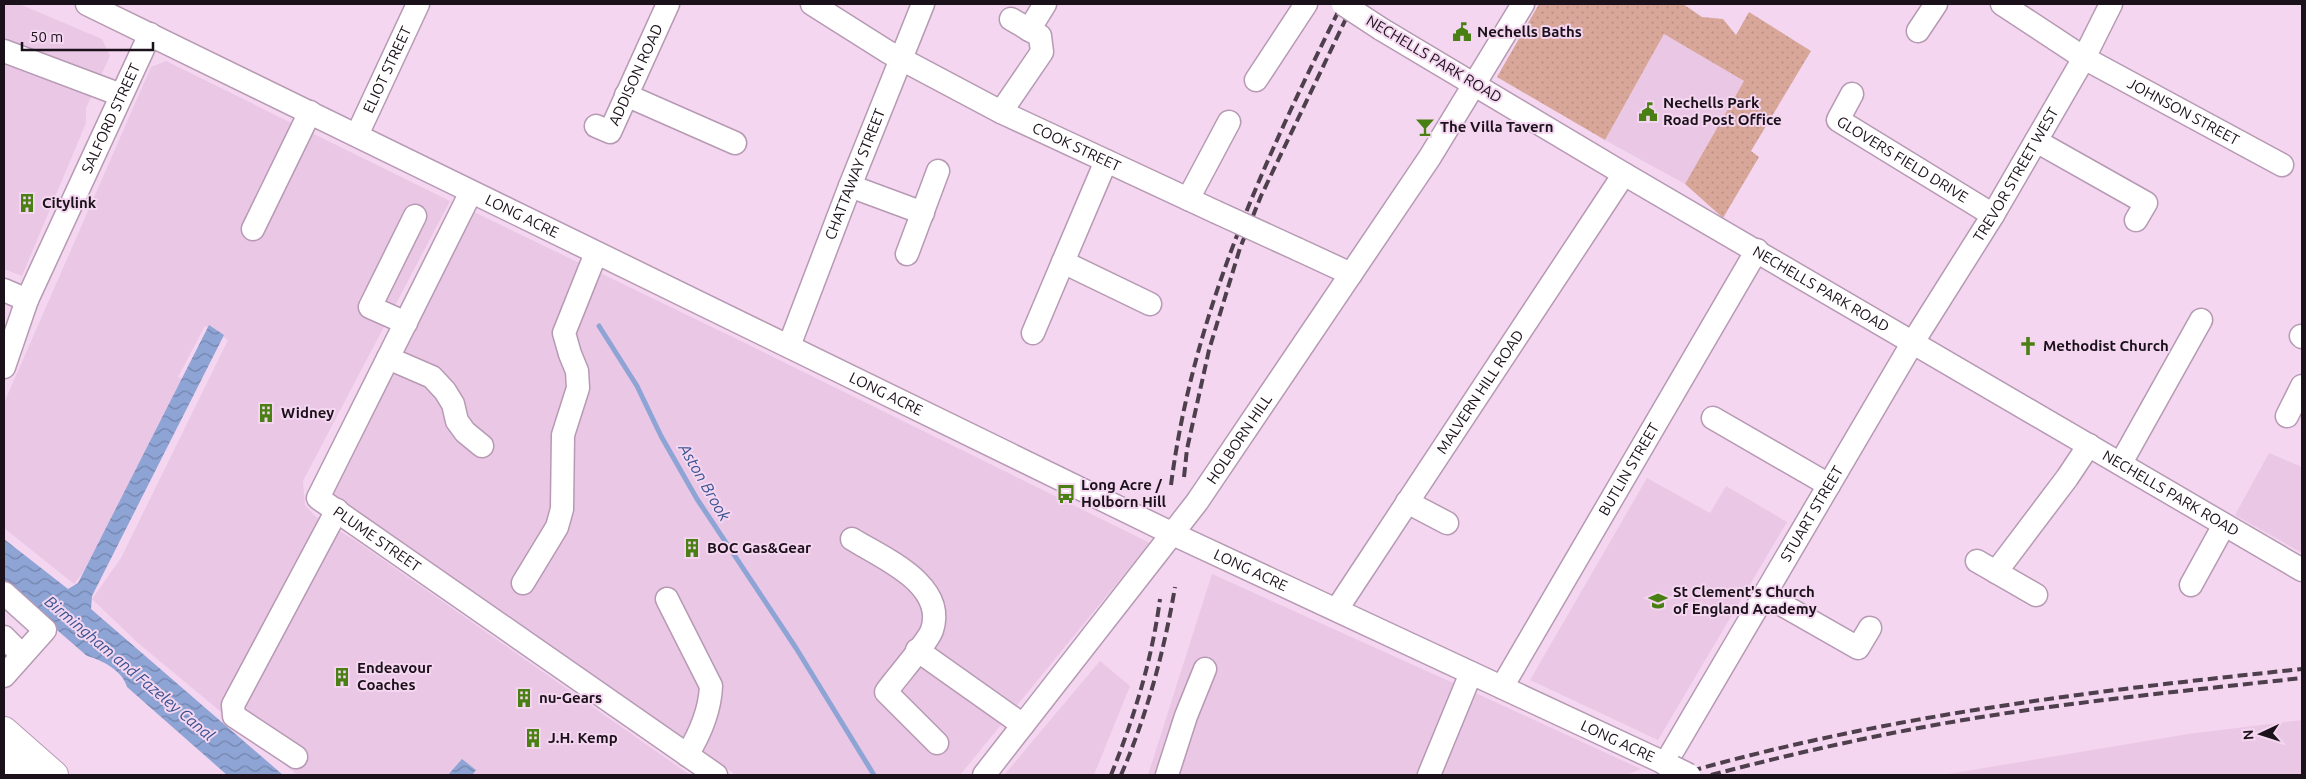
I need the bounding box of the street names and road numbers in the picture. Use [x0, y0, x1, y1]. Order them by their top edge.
street label: NECHELLS PARK ROAD [1363, 11, 1505, 106]
street label: ADDISON ROAD [605, 21, 666, 128]
street label: ELIOT STREET [359, 23, 415, 116]
street label: SALFORD STREET [78, 60, 144, 176]
street label: JOHNSON STREET [2125, 74, 2243, 149]
street label: TREVOR STREET WEST [1969, 104, 2062, 245]
street label: CHATTAWAY STREET [821, 105, 888, 242]
street label: GLOVERS FIELD DRIVE [1834, 112, 1971, 206]
street label: COOK STREET [1030, 119, 1124, 175]
street label: LONG ACRE [483, 191, 562, 241]
street label: NECHELLS PARK ROAD [1750, 242, 1892, 335]
street label: MALVERN HILL ROAD [1433, 327, 1527, 457]
street label: LONG ACRE [847, 368, 926, 419]
street label: HOLBORN HILL [1203, 391, 1275, 487]
street label: BUTLIN STREET [1595, 419, 1663, 519]
street label: NECHELLS PARK ROAD [2100, 446, 2242, 539]
street label: STUART STREET [1777, 462, 1847, 565]
street label: PLUME STREET [330, 502, 425, 575]
street label: LONG ACRE [1211, 545, 1290, 594]
street label: LONG ACRE [1578, 716, 1658, 765]

